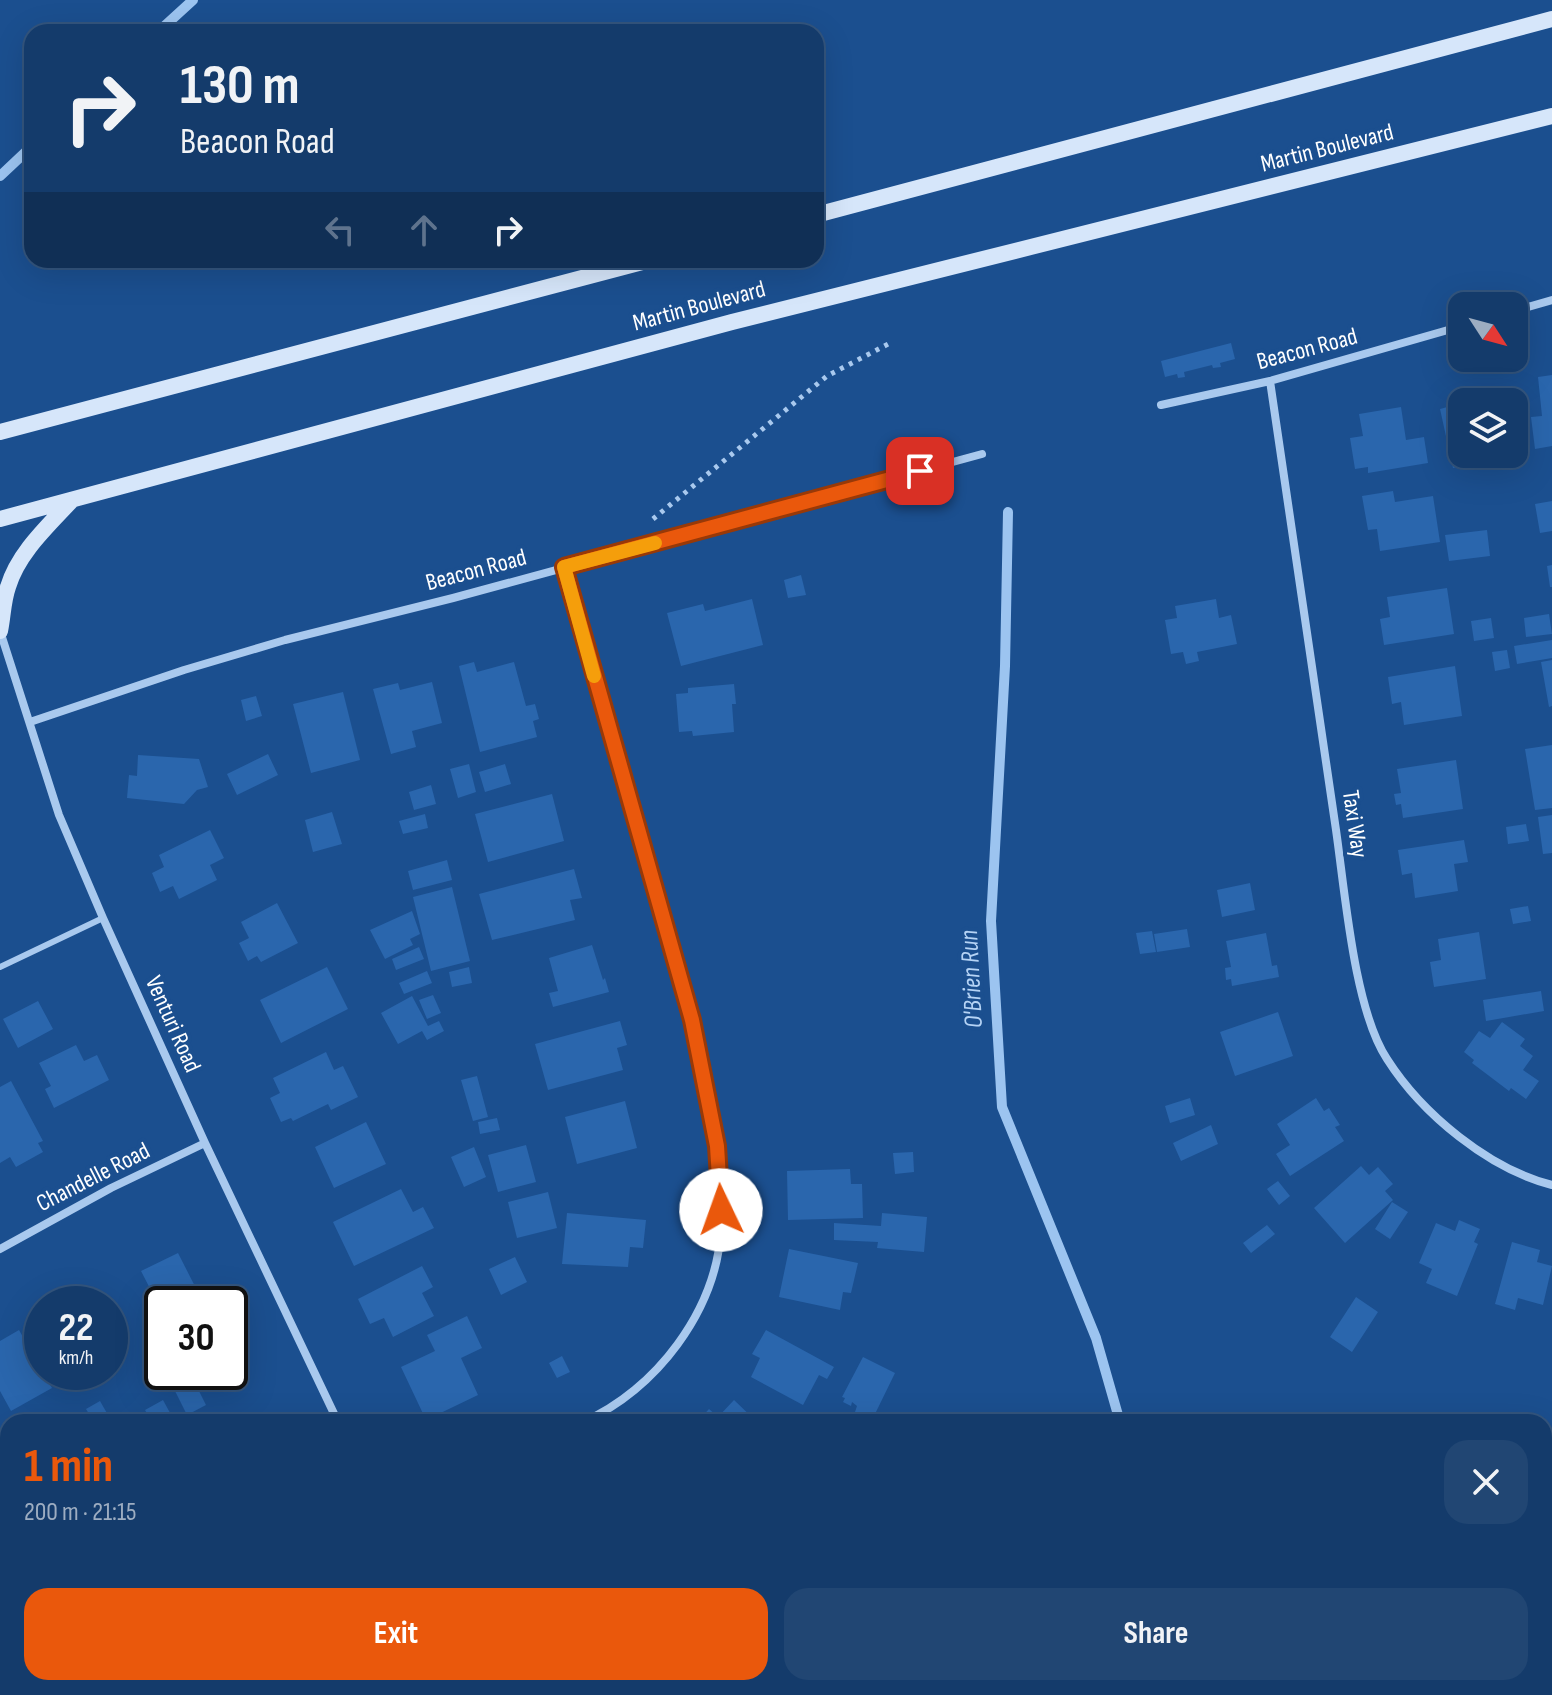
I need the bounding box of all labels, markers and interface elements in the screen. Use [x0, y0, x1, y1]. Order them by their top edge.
text: 130 m [180, 53, 300, 120]
icon: right [48, 56, 152, 160]
street label: Martin Boulevard [1258, 117, 1396, 179]
text: Beacon Road [180, 121, 335, 164]
icon: left [318, 208, 362, 252]
icon: ahead [402, 208, 446, 252]
icon: right [486, 208, 530, 252]
street label: Martin Boulevard [630, 274, 768, 338]
north arrow [1448, 292, 1528, 372]
map controls [1448, 292, 1528, 468]
street label: Beacon Road [1253, 322, 1361, 376]
button: layers [1448, 388, 1528, 468]
pin [886, 437, 954, 505]
icon: arrive [898, 449, 942, 493]
street label: Beacon Road [422, 543, 530, 597]
street label: Taxi Way [1336, 788, 1374, 860]
water label: O'Brien Run [954, 929, 990, 1029]
street label: Venturi Road [139, 971, 207, 1077]
street label: Chandelle Road [31, 1136, 155, 1218]
position arrow [679, 1168, 763, 1252]
speed limit sign: 30 [144, 1286, 248, 1390]
text: 22 [58, 1304, 94, 1352]
text: km/h [59, 1346, 93, 1370]
text: 1 min [24, 1438, 113, 1495]
button: close [1444, 1440, 1528, 1524]
text: 200 m · 21:15 [24, 1497, 137, 1528]
button: Exit [24, 1588, 768, 1680]
button: Share [784, 1588, 1528, 1680]

